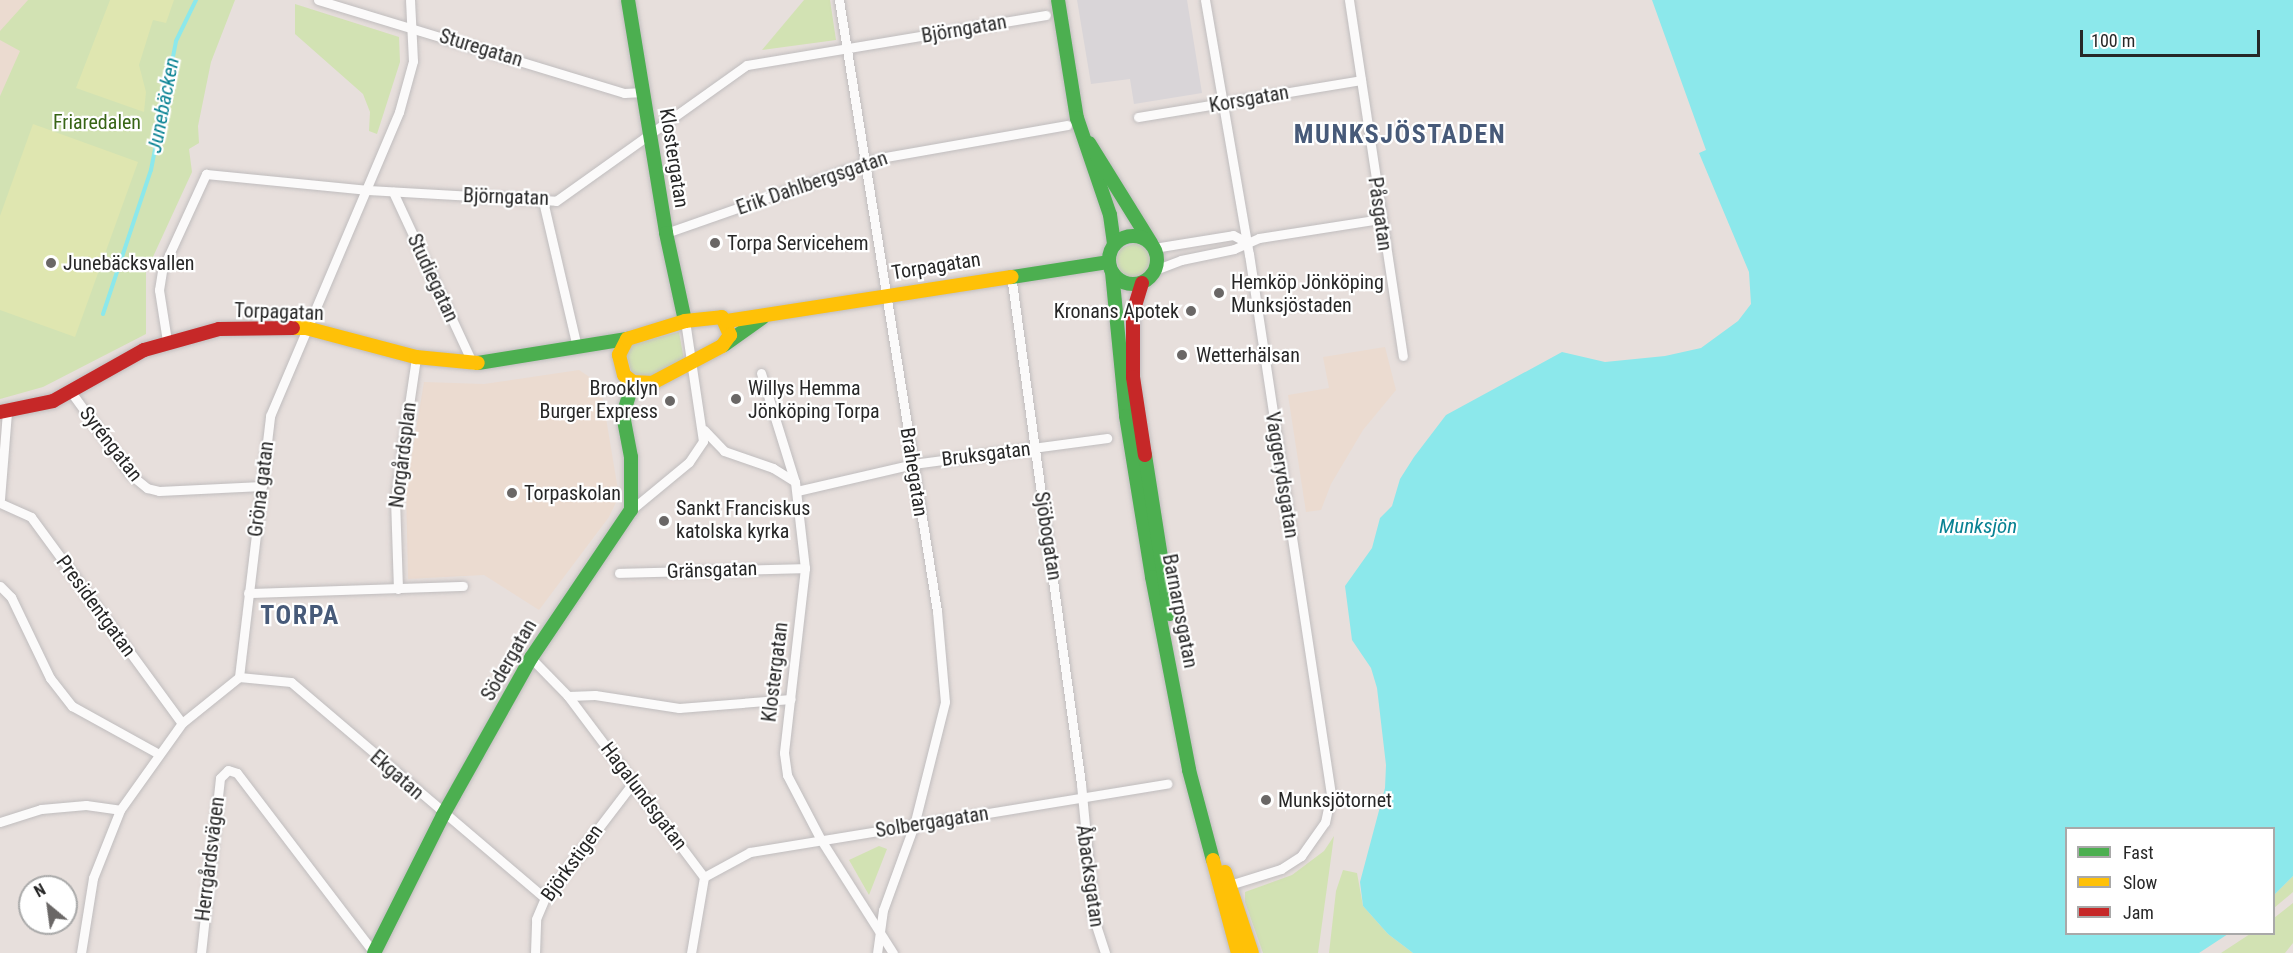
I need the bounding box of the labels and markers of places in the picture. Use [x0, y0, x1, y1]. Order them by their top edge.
place label: Torpa Servicehem [727, 231, 868, 255]
marker: Torpa Servicehem [708, 236, 722, 250]
place label: Junebäcksvallen [63, 251, 194, 275]
marker: Junebäcksvallen [44, 256, 58, 270]
place label: Hemköp Jönköping Munksjöstaden [1231, 270, 1384, 317]
marker: Hemköp Jönköping Munksjöstaden [1212, 286, 1226, 300]
place label: Kronans Apotek [1054, 299, 1179, 323]
marker: Kronans Apotek [1184, 304, 1198, 318]
place label: Wetterhälsan [1196, 343, 1300, 367]
marker: Wetterhälsan [1173, 346, 1191, 364]
place label: Willys Hemma Jönköping Torpa [748, 376, 880, 423]
place label: Brooklyn Burger Express [539, 377, 658, 424]
marker: Willys Hemma Jönköping Torpa [729, 392, 743, 406]
marker: Brooklyn Burger Express [663, 394, 677, 408]
place label: Torpaskolan [524, 481, 621, 505]
marker: Torpaskolan [505, 486, 519, 500]
place label: Sankt Franciskus katolska kyrka [676, 497, 810, 544]
marker: Sankt Franciskus katolska kyrka [657, 514, 671, 528]
place label: Munksjötornet [1278, 788, 1392, 812]
marker: Munksjötornet [1259, 793, 1273, 807]

